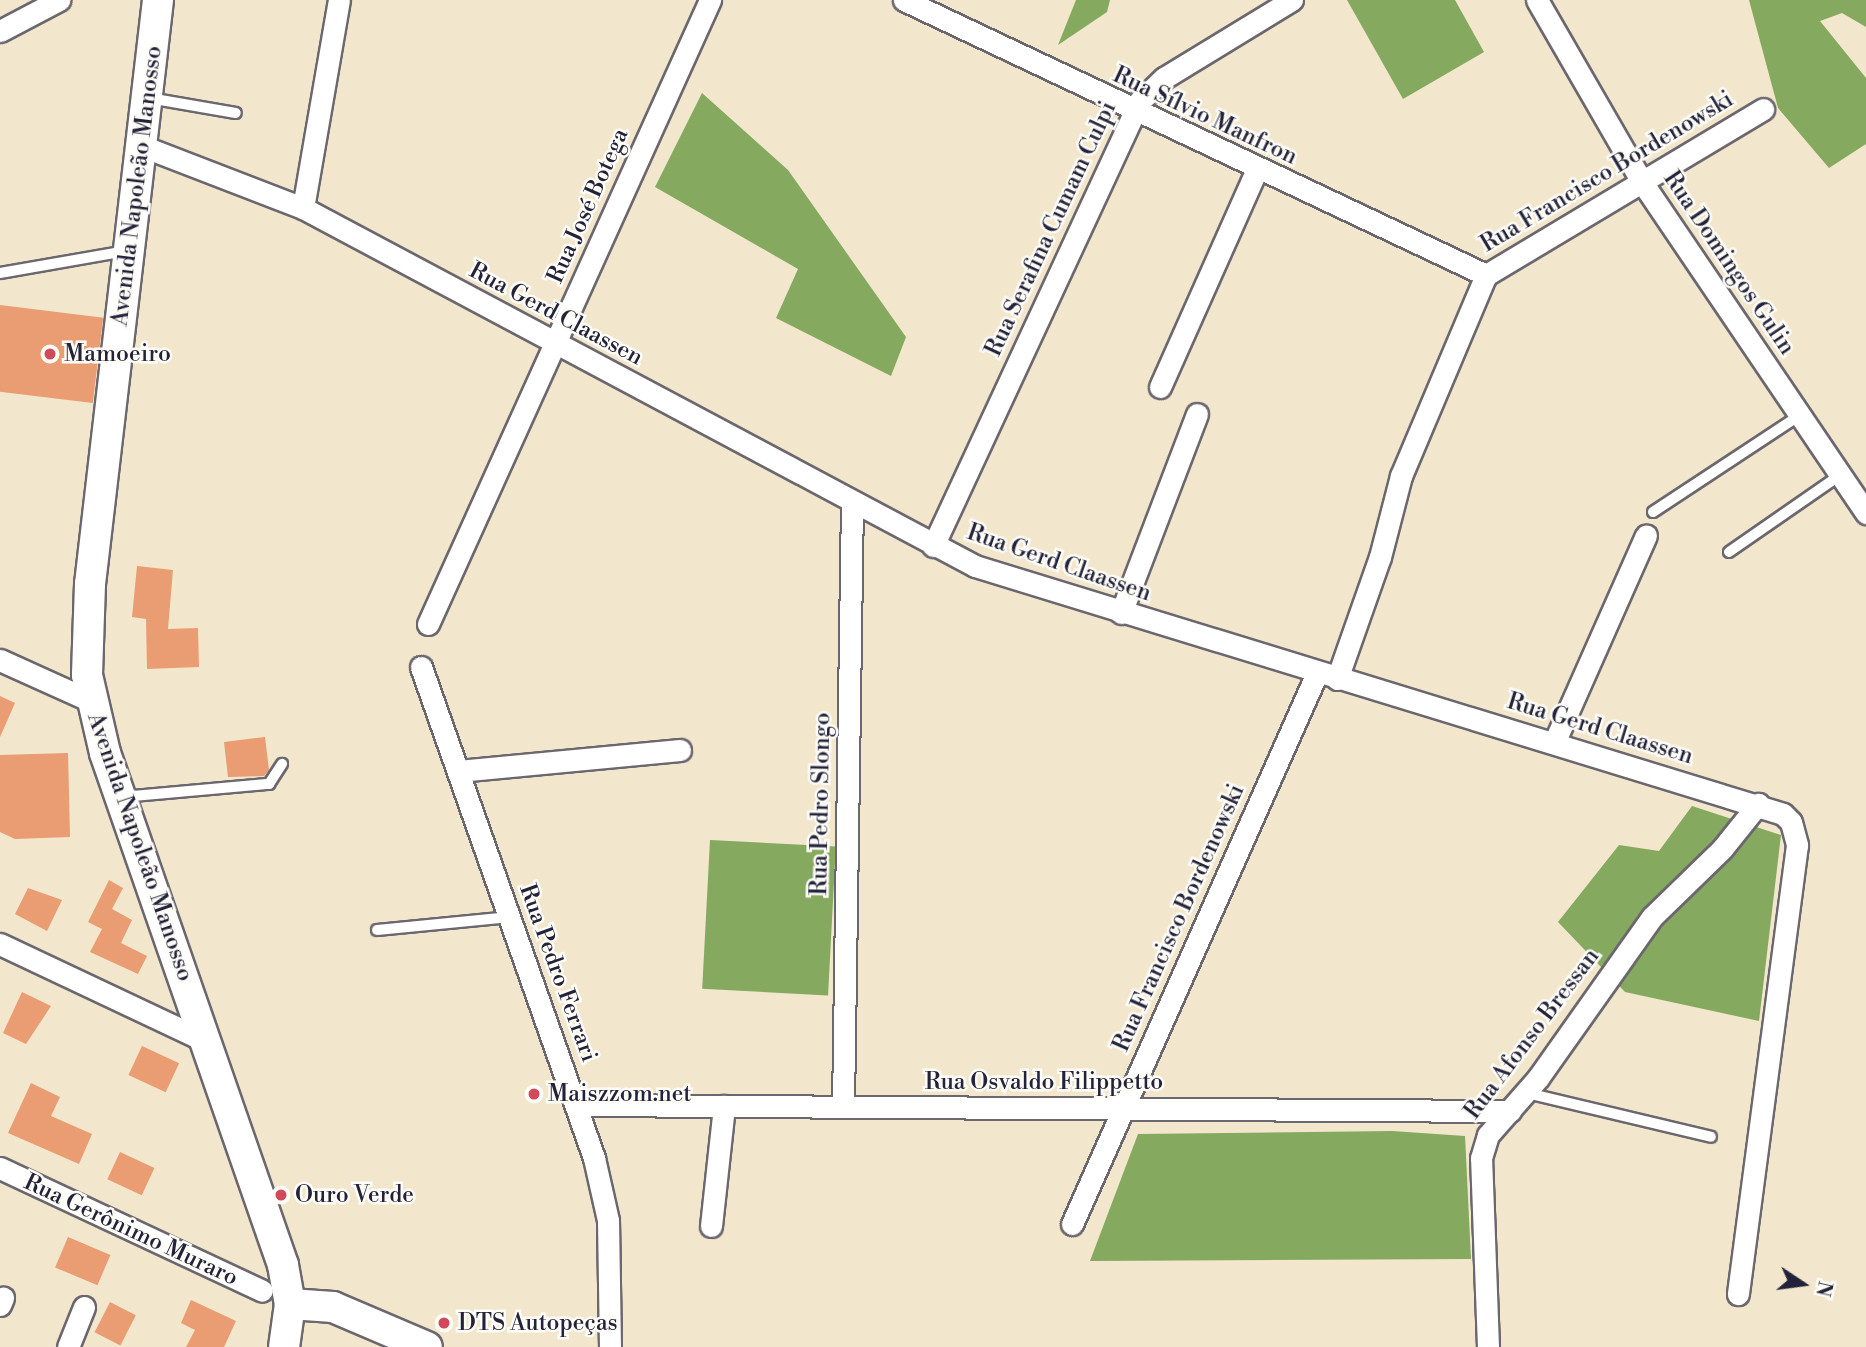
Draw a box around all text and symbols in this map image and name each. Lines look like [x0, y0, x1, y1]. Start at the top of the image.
street label: Avenida Napoleão Manosso [106, 44, 168, 328]
street label: Rua Sílvio Manfron [1108, 61, 1302, 171]
street label: Rua Francisco Bordenowski [1476, 86, 1738, 258]
street label: Rua Serafina Cumam Culpi [980, 97, 1122, 361]
street label: Rua José Botega [542, 124, 634, 288]
street label: Rua Domingos Gulin [1657, 166, 1801, 360]
street label: Rua Gerd Claassen [464, 257, 648, 371]
place label: Mamoeiro [64, 340, 171, 368]
marker: Mamoeiro [42, 346, 58, 362]
street label: Rua Gerd Claassen [963, 519, 1155, 607]
street label: Rua Gerd Claassen [1504, 688, 1696, 770]
street label: Avenida Napoleão Manosso [81, 709, 199, 985]
street label: Rua Pedro Slongo [806, 712, 836, 896]
street label: Rua Francisco Bordenowski [1107, 780, 1251, 1056]
street label: Rua Pedro Ferrari [513, 881, 603, 1065]
street label: Rua Afonso Bressan [1459, 943, 1605, 1125]
street label: Rua Osvaldo Filippetto [925, 1068, 1163, 1096]
place label: Maiszzom.net [548, 1080, 691, 1108]
marker: Maiszzom.net [526, 1086, 542, 1102]
street label: Rua Gerônimo Muraro [20, 1168, 242, 1292]
place label: Ouro Verde [295, 1181, 414, 1209]
marker: Ouro Verde [273, 1187, 289, 1203]
north arrow [1768, 1249, 1838, 1319]
text: N [1810, 1279, 1837, 1299]
place label: DTS Autopeças [458, 1309, 618, 1337]
marker: DTS Autopeças [436, 1315, 452, 1331]

